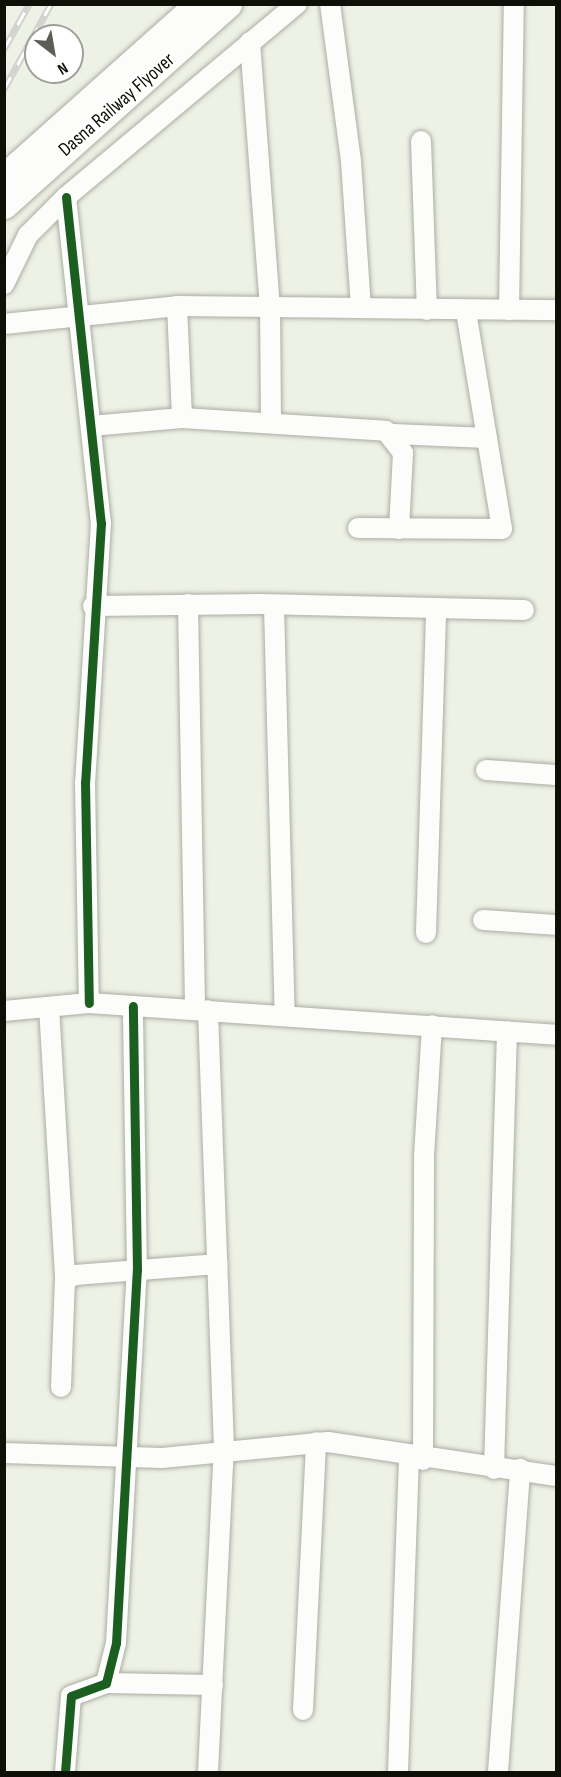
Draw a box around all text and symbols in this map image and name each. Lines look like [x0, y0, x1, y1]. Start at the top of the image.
north arrow [24, 24, 84, 84]
street label: Dasna Railway Flyover [54, 48, 180, 162]
text: N [54, 58, 71, 78]

